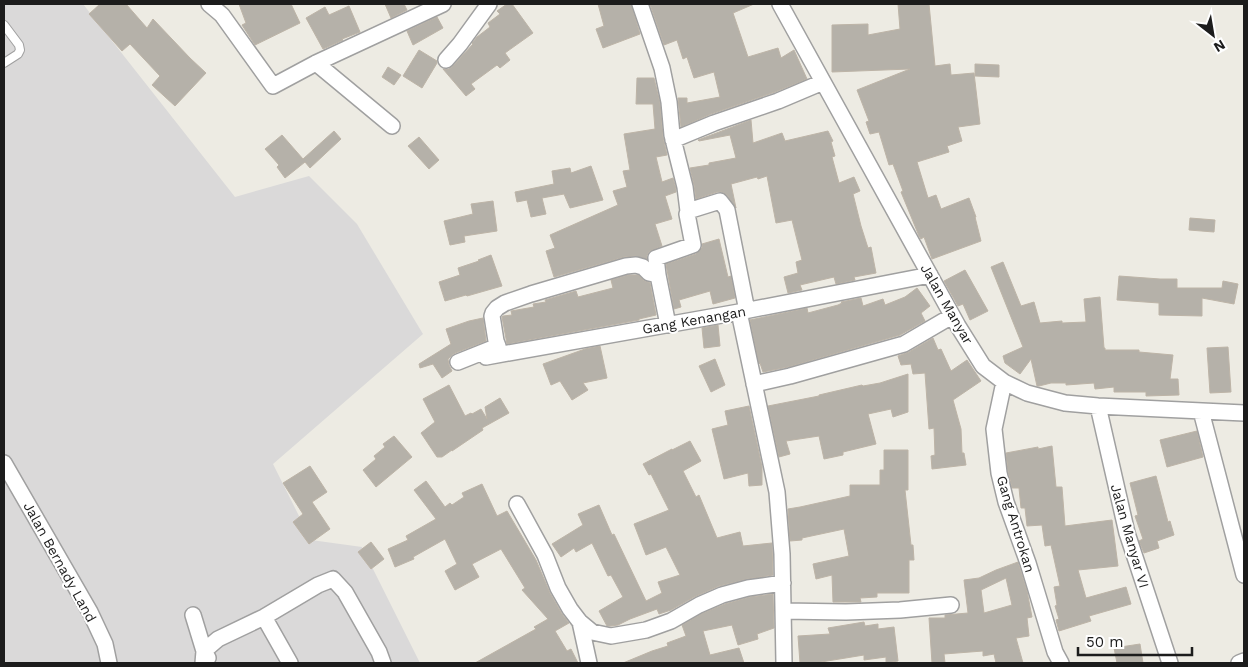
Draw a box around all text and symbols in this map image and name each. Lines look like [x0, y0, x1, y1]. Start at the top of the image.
north arrow [1188, 10, 1238, 60]
text: N [1211, 37, 1228, 56]
street label: Jalan Manyar [918, 261, 977, 347]
street label: Gang Kenangan [641, 303, 747, 337]
street label: Gang Antrokan [994, 474, 1038, 574]
street label: Jalan Manyar VI [1108, 482, 1152, 590]
street label: Jalan Bernady Land [20, 499, 100, 625]
scale bar [1078, 624, 1192, 656]
text: 50 m [1086, 633, 1123, 651]

